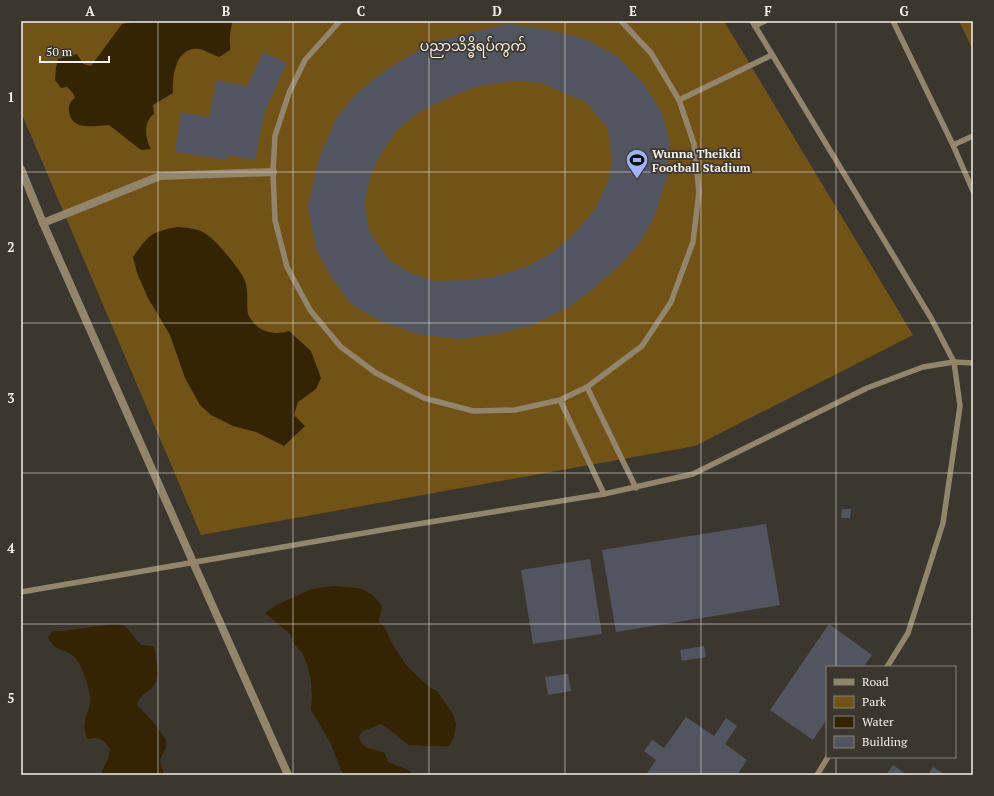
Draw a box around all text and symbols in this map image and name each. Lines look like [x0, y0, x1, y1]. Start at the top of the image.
text: A [85, 2, 95, 20]
text: B [222, 2, 230, 20]
text: C [357, 2, 365, 20]
text: D [492, 2, 502, 20]
text: E [629, 2, 637, 20]
text: F [764, 2, 772, 20]
text: G [899, 2, 909, 20]
district label: ပညာသိဒ္ဓိရပ်ကွက် [420, 36, 526, 58]
scale bar [40, 38, 109, 64]
text: 50 m [46, 44, 73, 59]
text: 1 [7, 88, 15, 106]
place label: Wunna Theikdi Football Stadium [652, 146, 751, 175]
sports icon: Wunna Theikdi Football Stadium [624, 147, 650, 180]
text: 2 [7, 238, 15, 256]
text: 3 [7, 389, 15, 407]
text: 4 [7, 539, 15, 557]
legend [826, 666, 956, 758]
text: Road [862, 674, 889, 689]
text: 5 [7, 689, 15, 707]
text: Park [862, 694, 887, 709]
text: Water [862, 714, 894, 729]
text: Building [862, 734, 908, 749]

